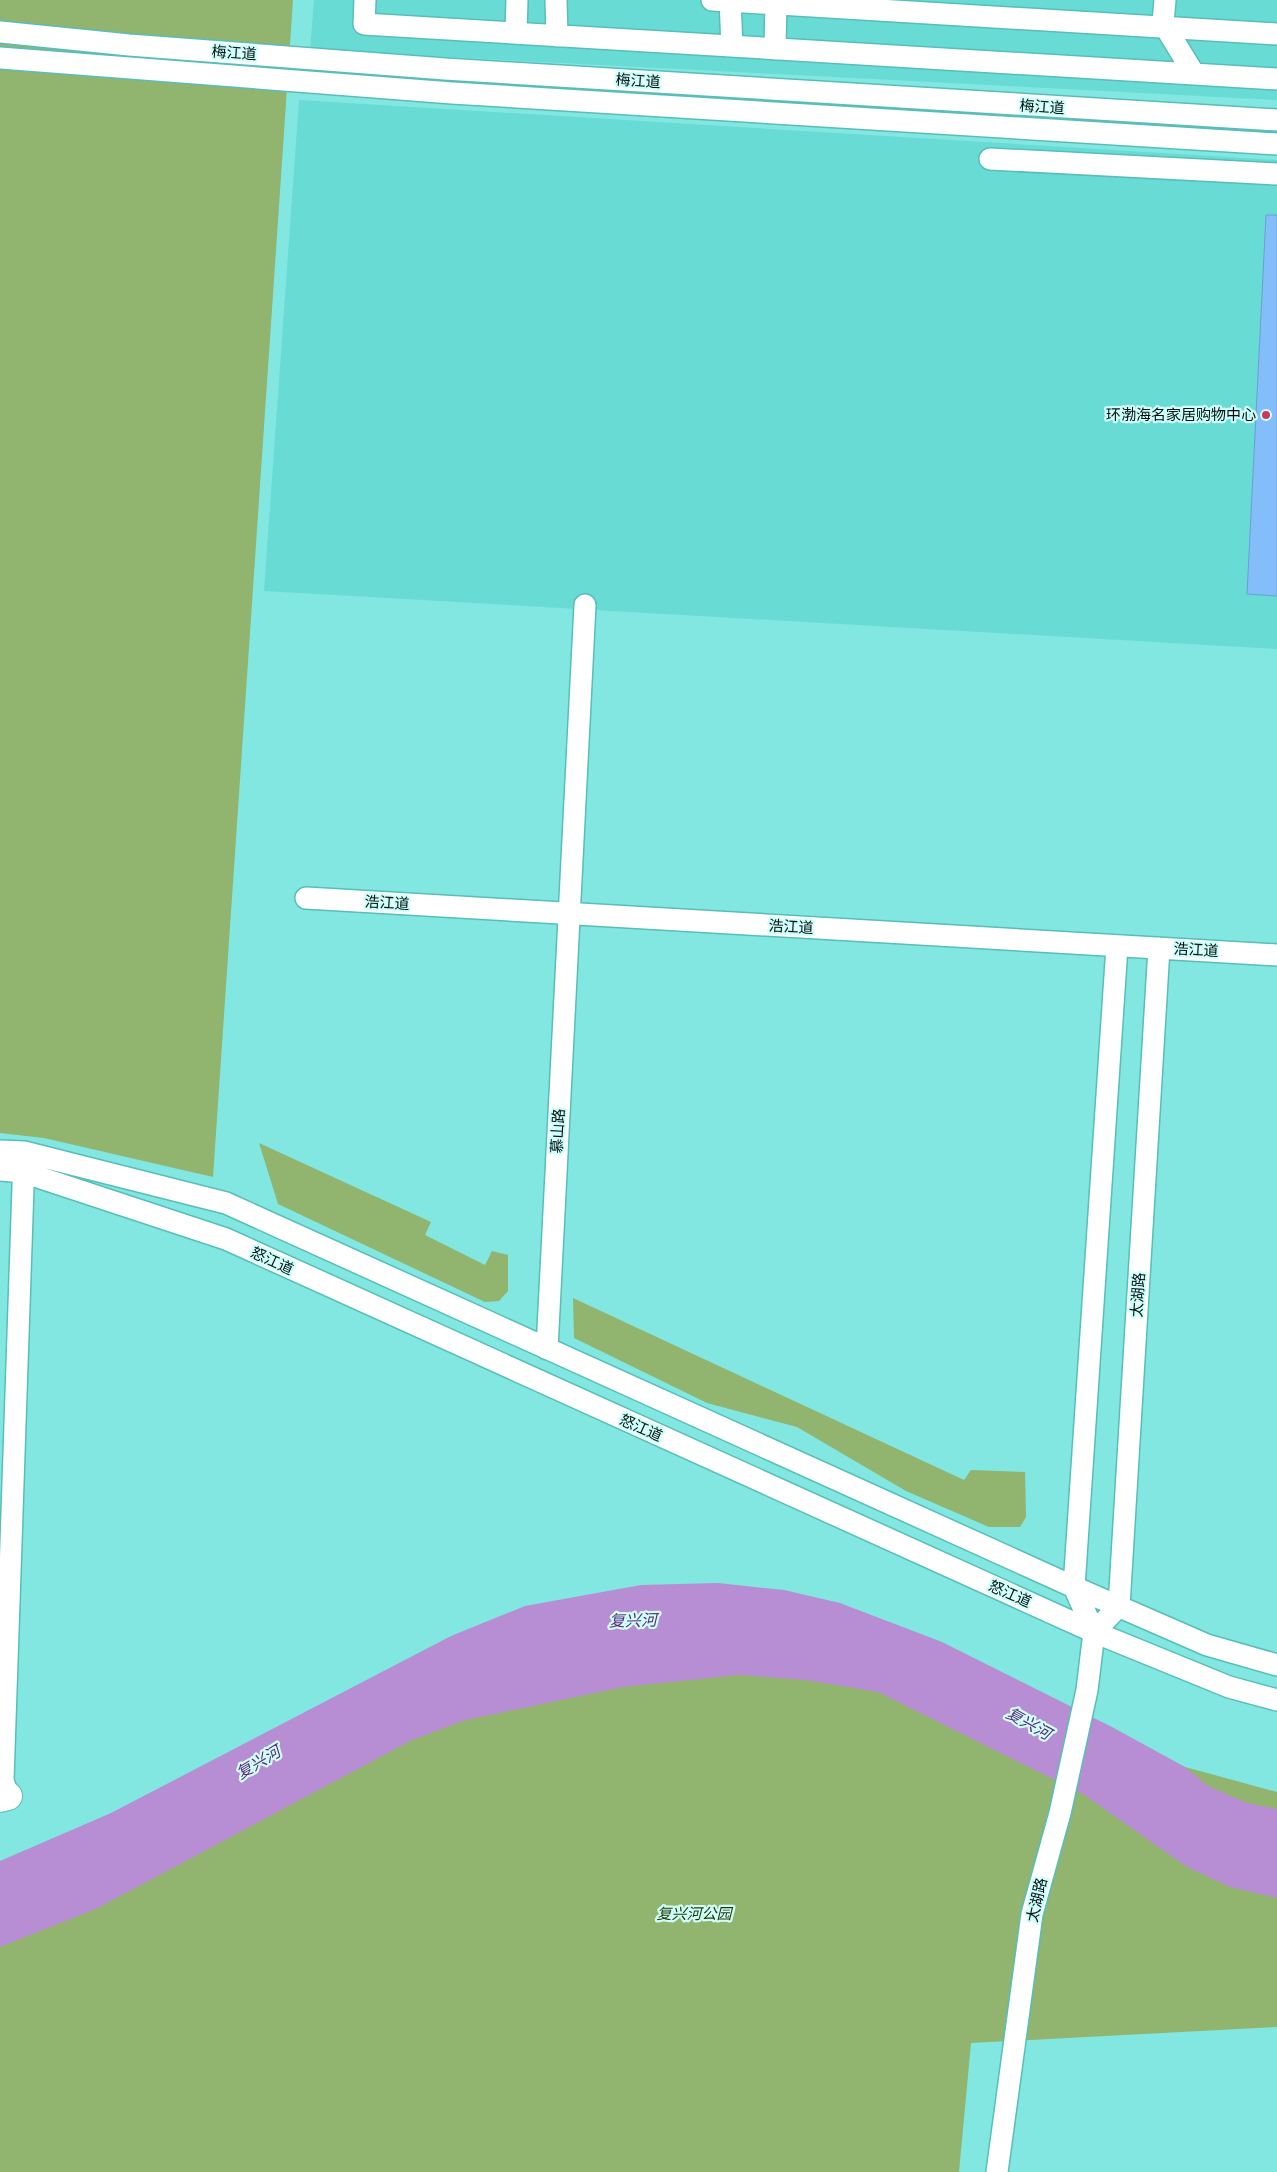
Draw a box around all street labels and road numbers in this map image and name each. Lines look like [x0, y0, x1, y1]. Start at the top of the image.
street label: 梅江道 [211, 43, 257, 63]
street label: 梅江道 [615, 71, 661, 91]
street label: 梅江道 [1019, 97, 1065, 117]
street label: 浩江道 [364, 894, 410, 912]
street label: 浩江道 [768, 918, 814, 936]
street label: 浩江道 [1173, 941, 1219, 959]
street label: 慕山路 [549, 1108, 567, 1154]
street label: 怒江道 [248, 1244, 296, 1278]
street label: 太湖路 [1128, 1272, 1148, 1318]
street label: 怒江道 [617, 1412, 665, 1444]
street label: 怒江道 [986, 1578, 1034, 1610]
street label: 太湖路 [1024, 1876, 1050, 1924]

